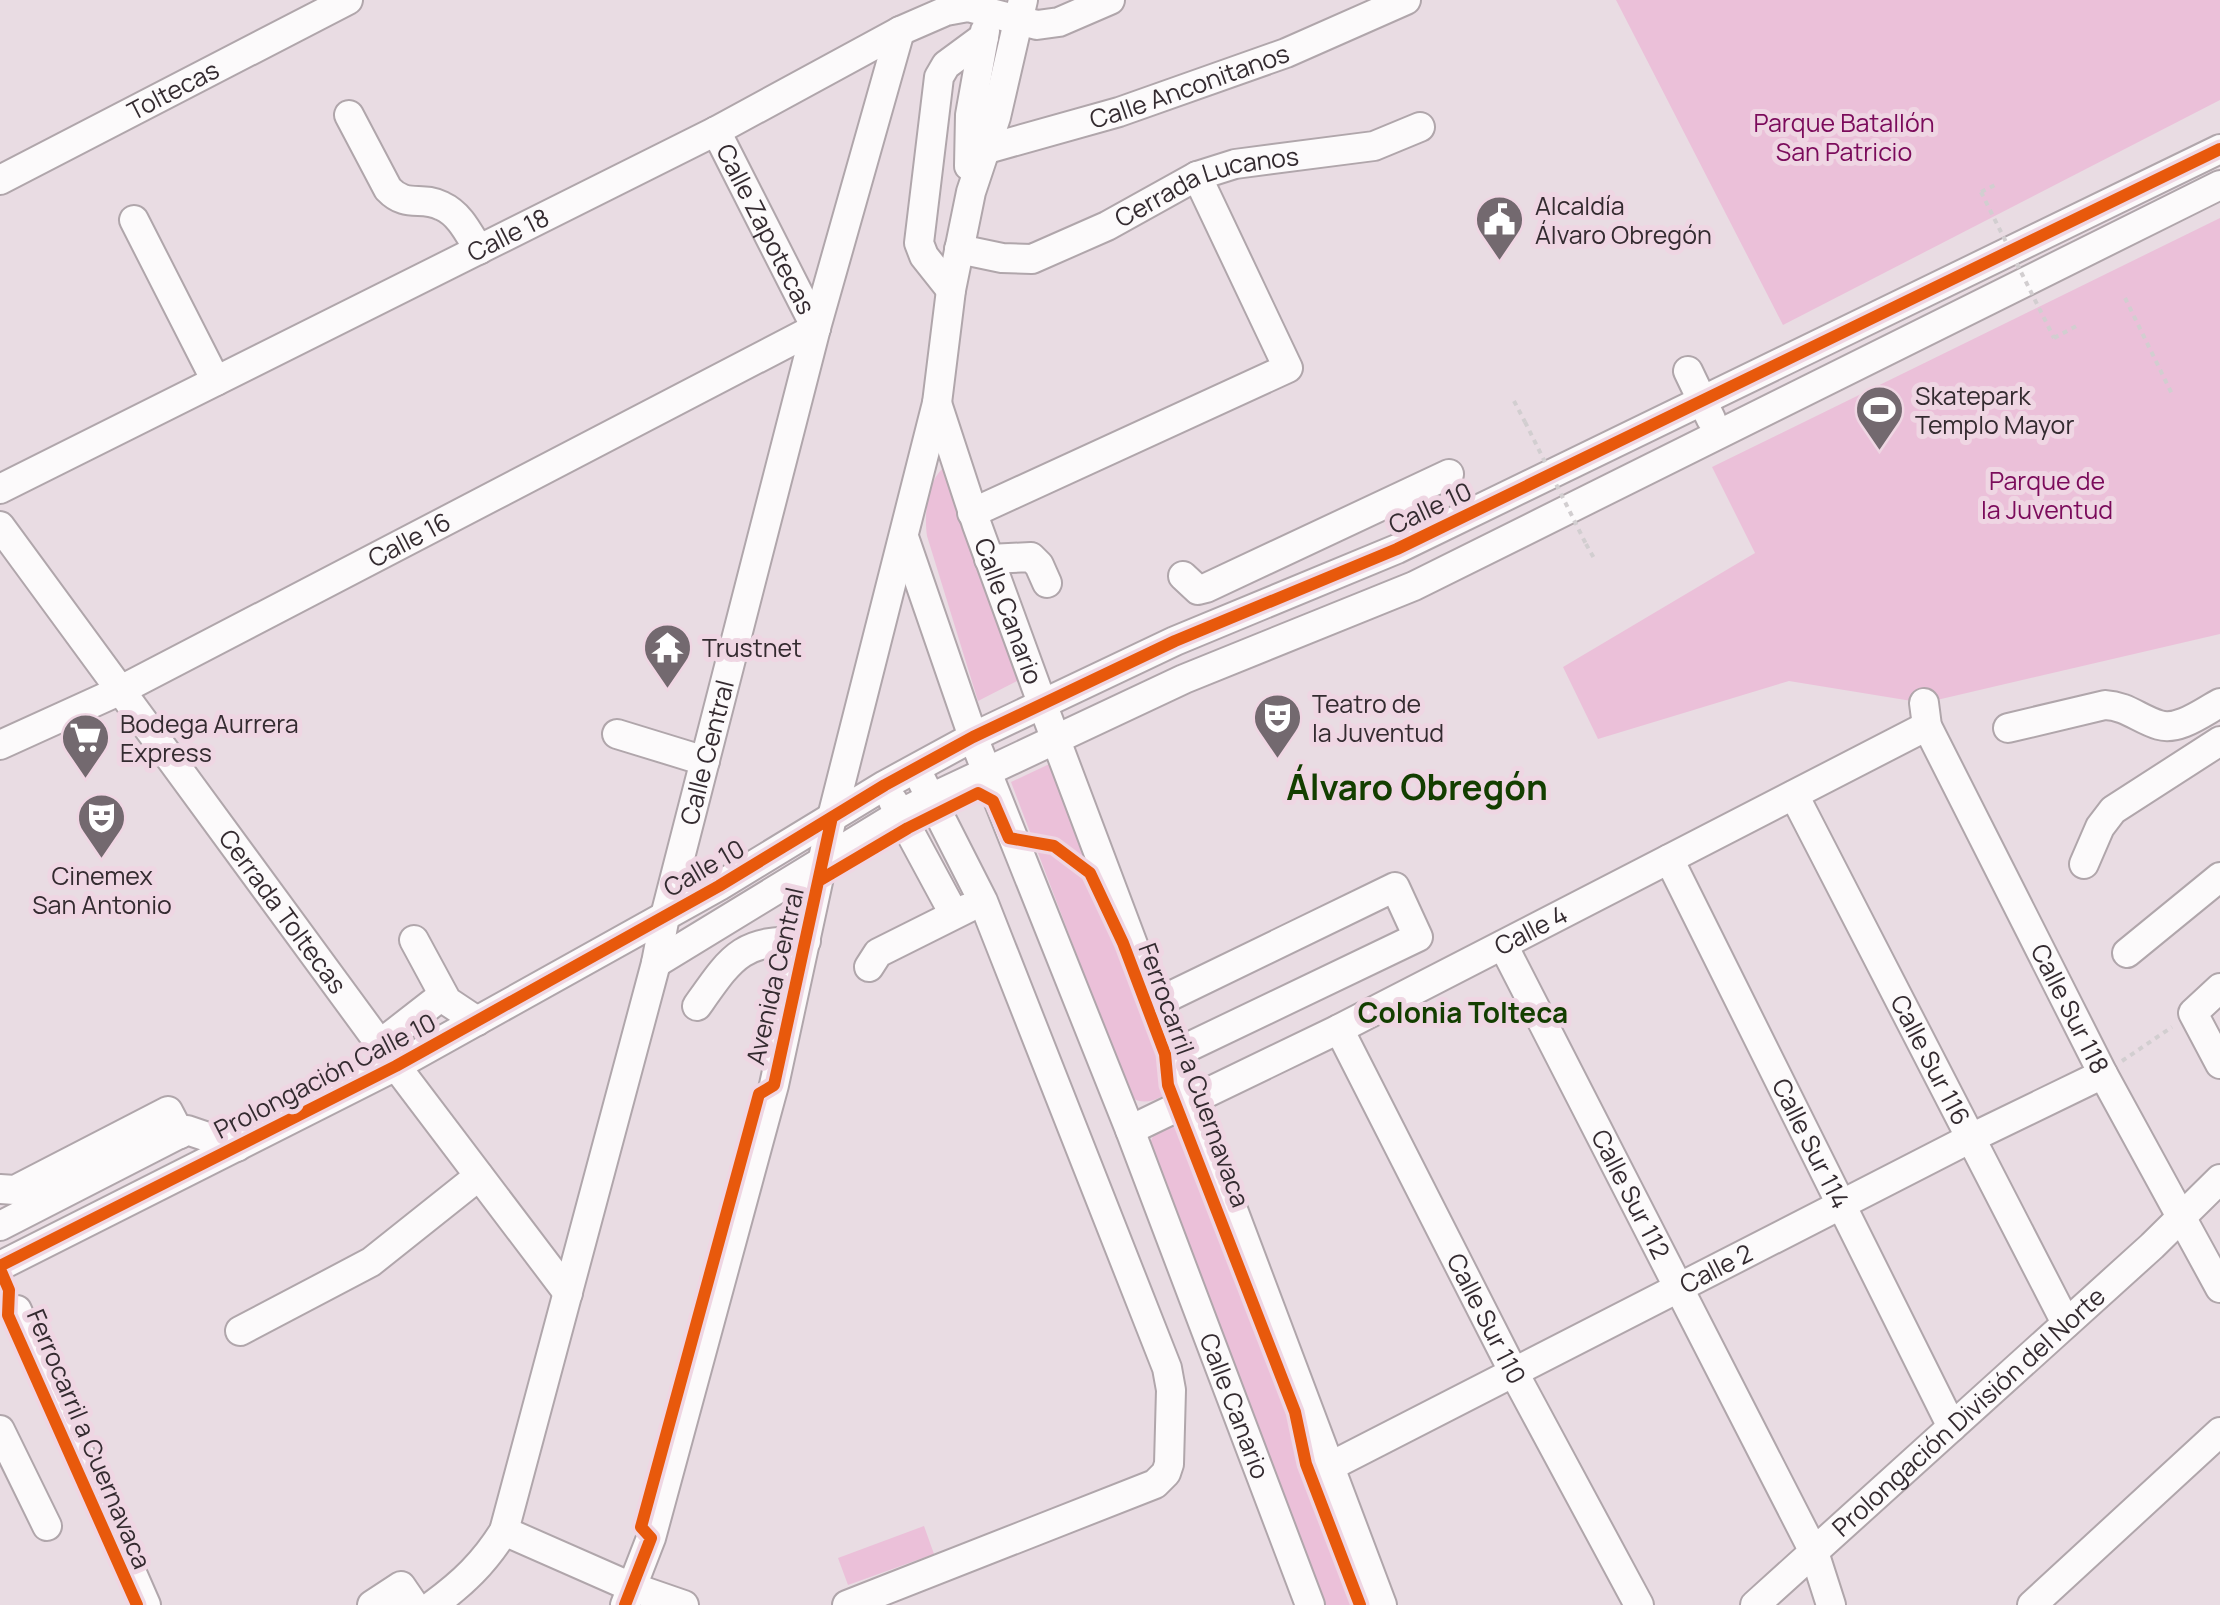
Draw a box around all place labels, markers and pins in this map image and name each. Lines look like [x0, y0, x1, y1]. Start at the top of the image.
place label: Alcaldía Álvaro Obregón [1535, 188, 1712, 252]
public building icon: Alcaldía Álvaro Obregón [1474, 194, 1526, 262]
place label: Skatepark Templo Mayor [1915, 378, 2074, 442]
sports icon: Skatepark Templo Mayor [1854, 384, 1906, 452]
temple icon: Trustnet [641, 622, 693, 690]
place label: Trustnet [702, 630, 802, 665]
place label: Teatro de la Juventud [1312, 686, 1444, 750]
theatre icon: Teatro de la Juventud [1251, 692, 1303, 760]
place label: Bodega Aurrera Express [120, 706, 299, 770]
supermarket icon: Bodega Aurrera Express [59, 712, 111, 780]
theatre icon: Cinemex San Antonio [76, 792, 128, 860]
place label: Cinemex San Antonio [32, 858, 172, 922]

